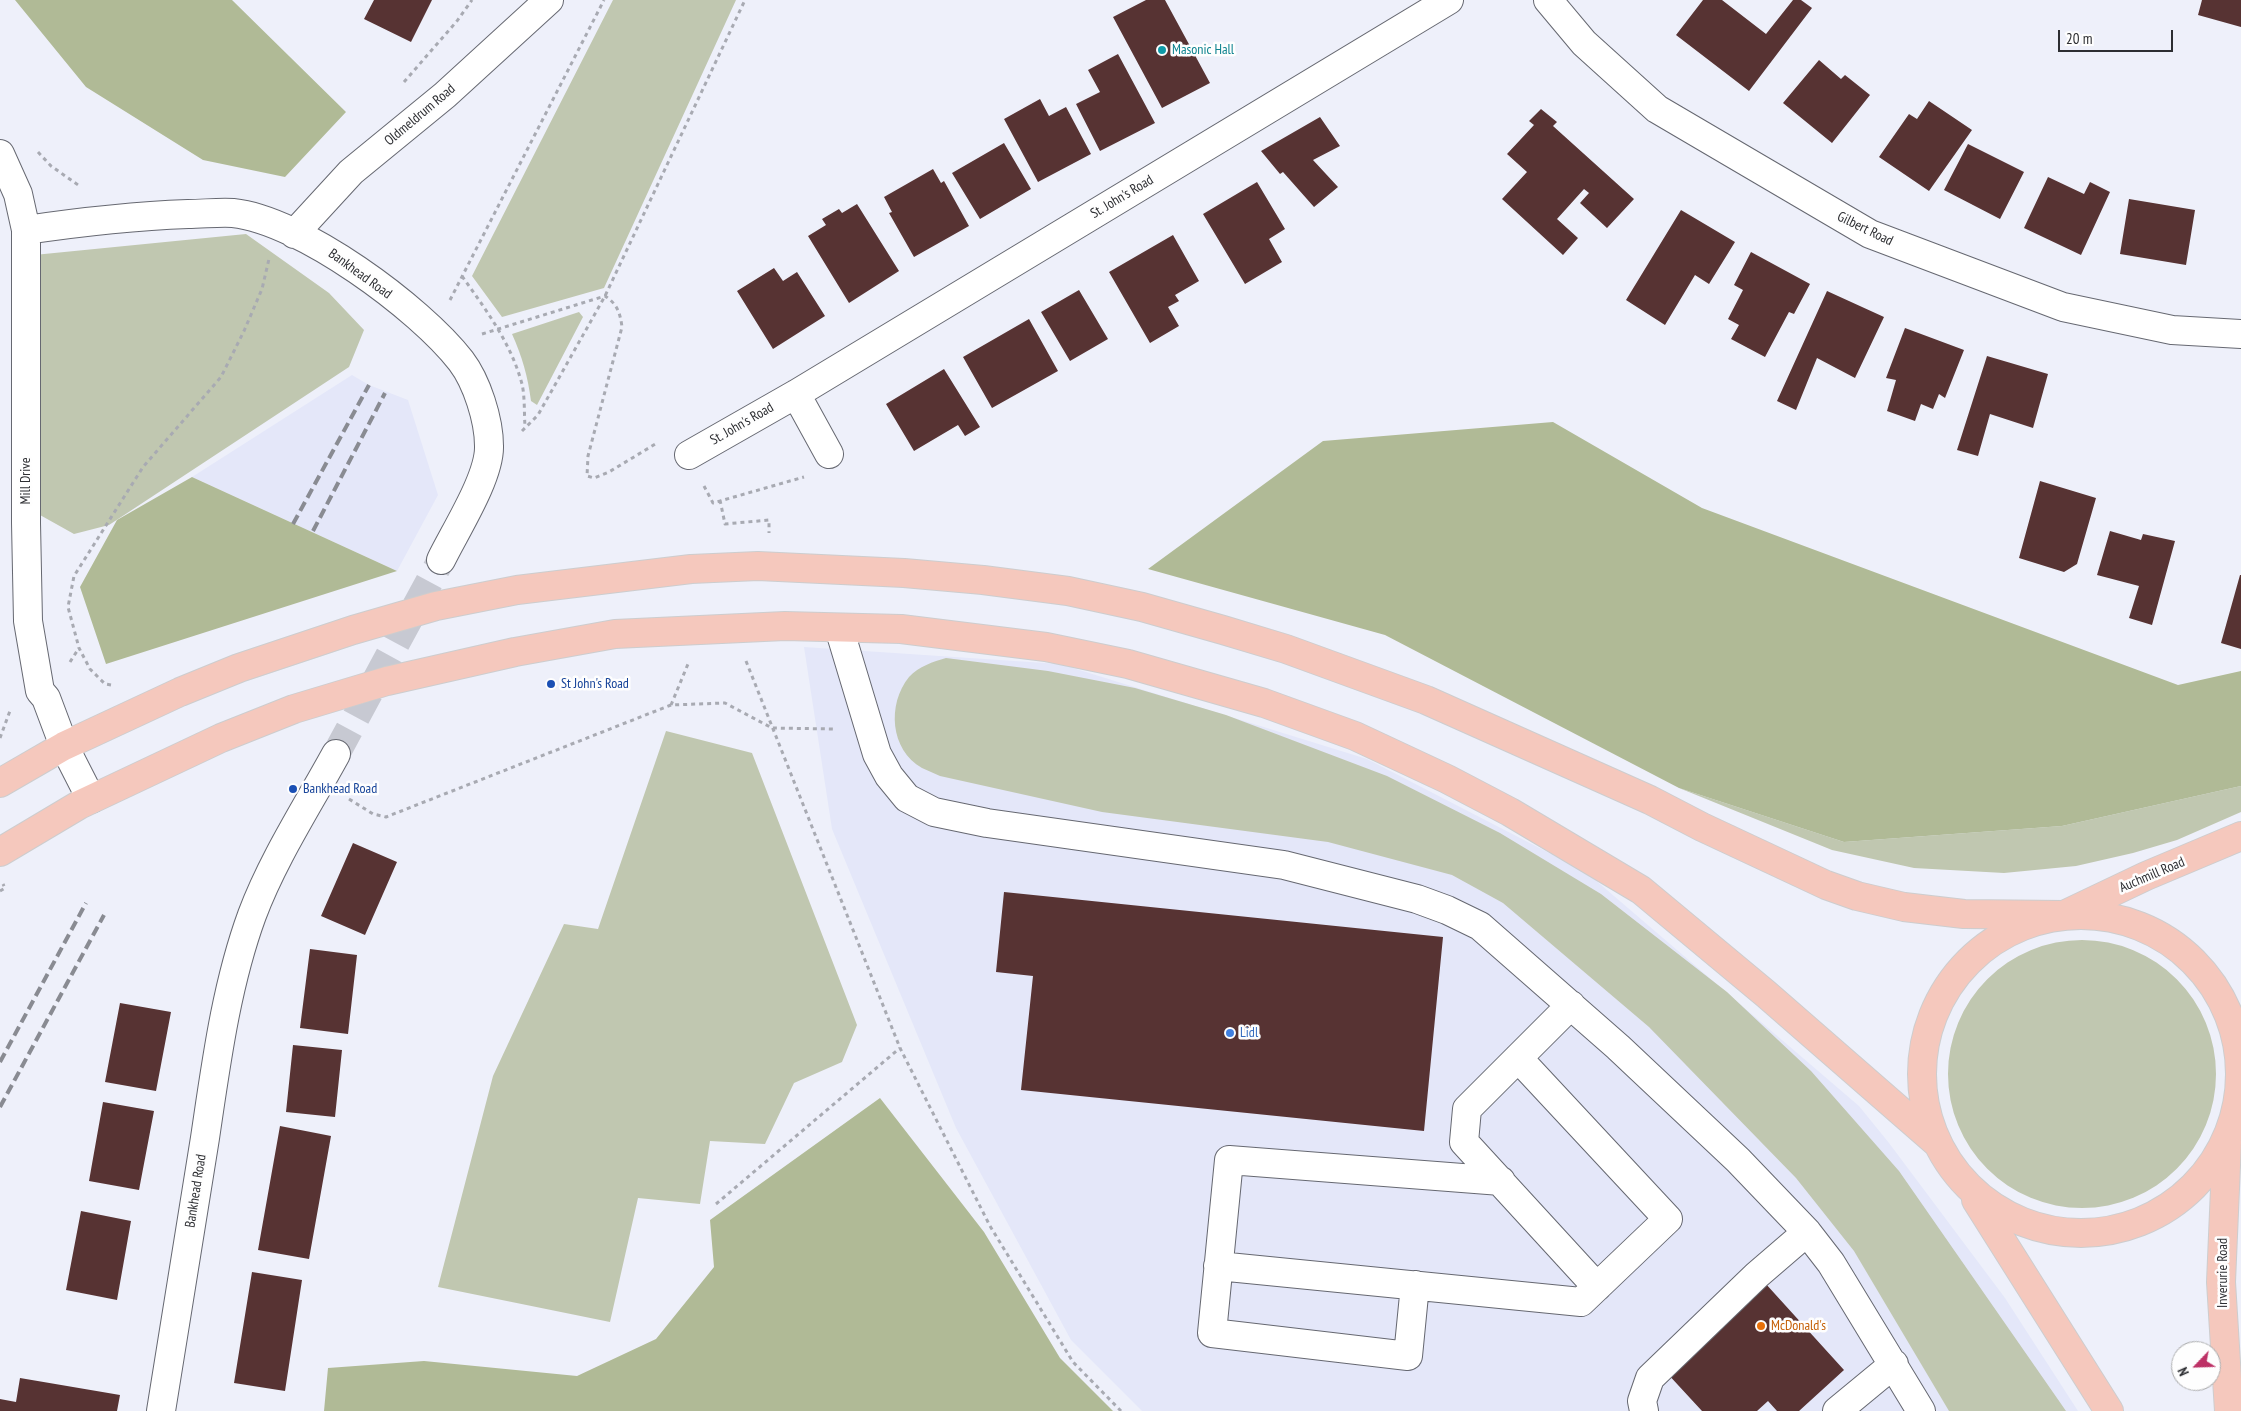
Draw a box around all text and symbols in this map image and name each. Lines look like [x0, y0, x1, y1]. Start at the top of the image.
scale bar [2061, 20, 2176, 52]
text: 20 m [2066, 29, 2092, 48]
place label: Masonic Hall [1172, 42, 1234, 58]
marker: Masonic Hall [1156, 44, 1168, 56]
street label: Oldmeldrum Road [381, 81, 459, 149]
street label: St. John's Road [1087, 172, 1157, 222]
street label: Gilbert Road [1834, 208, 1896, 250]
street label: Bankhead Road [325, 245, 395, 303]
street label: St. John's Road [707, 399, 777, 449]
street label: Mill Drive [18, 458, 34, 504]
place label: St John's Road [561, 676, 629, 692]
marker: St John's Road [545, 678, 557, 690]
place label: Bankhead Road [303, 781, 377, 797]
marker: Bankhead Road [287, 783, 299, 795]
street label: Auchmill Road [2117, 854, 2187, 896]
place label: Lidl [1240, 1025, 1258, 1041]
marker: Lidl [1224, 1027, 1236, 1039]
street label: Bankhead Road [182, 1153, 210, 1229]
street label: Inverurie Road [2215, 1238, 2231, 1308]
place label: McDonald's [1771, 1318, 1826, 1334]
marker: McDonald's [1755, 1320, 1767, 1332]
north arrow [2171, 1341, 2221, 1391]
text: N [2173, 1365, 2193, 1379]

